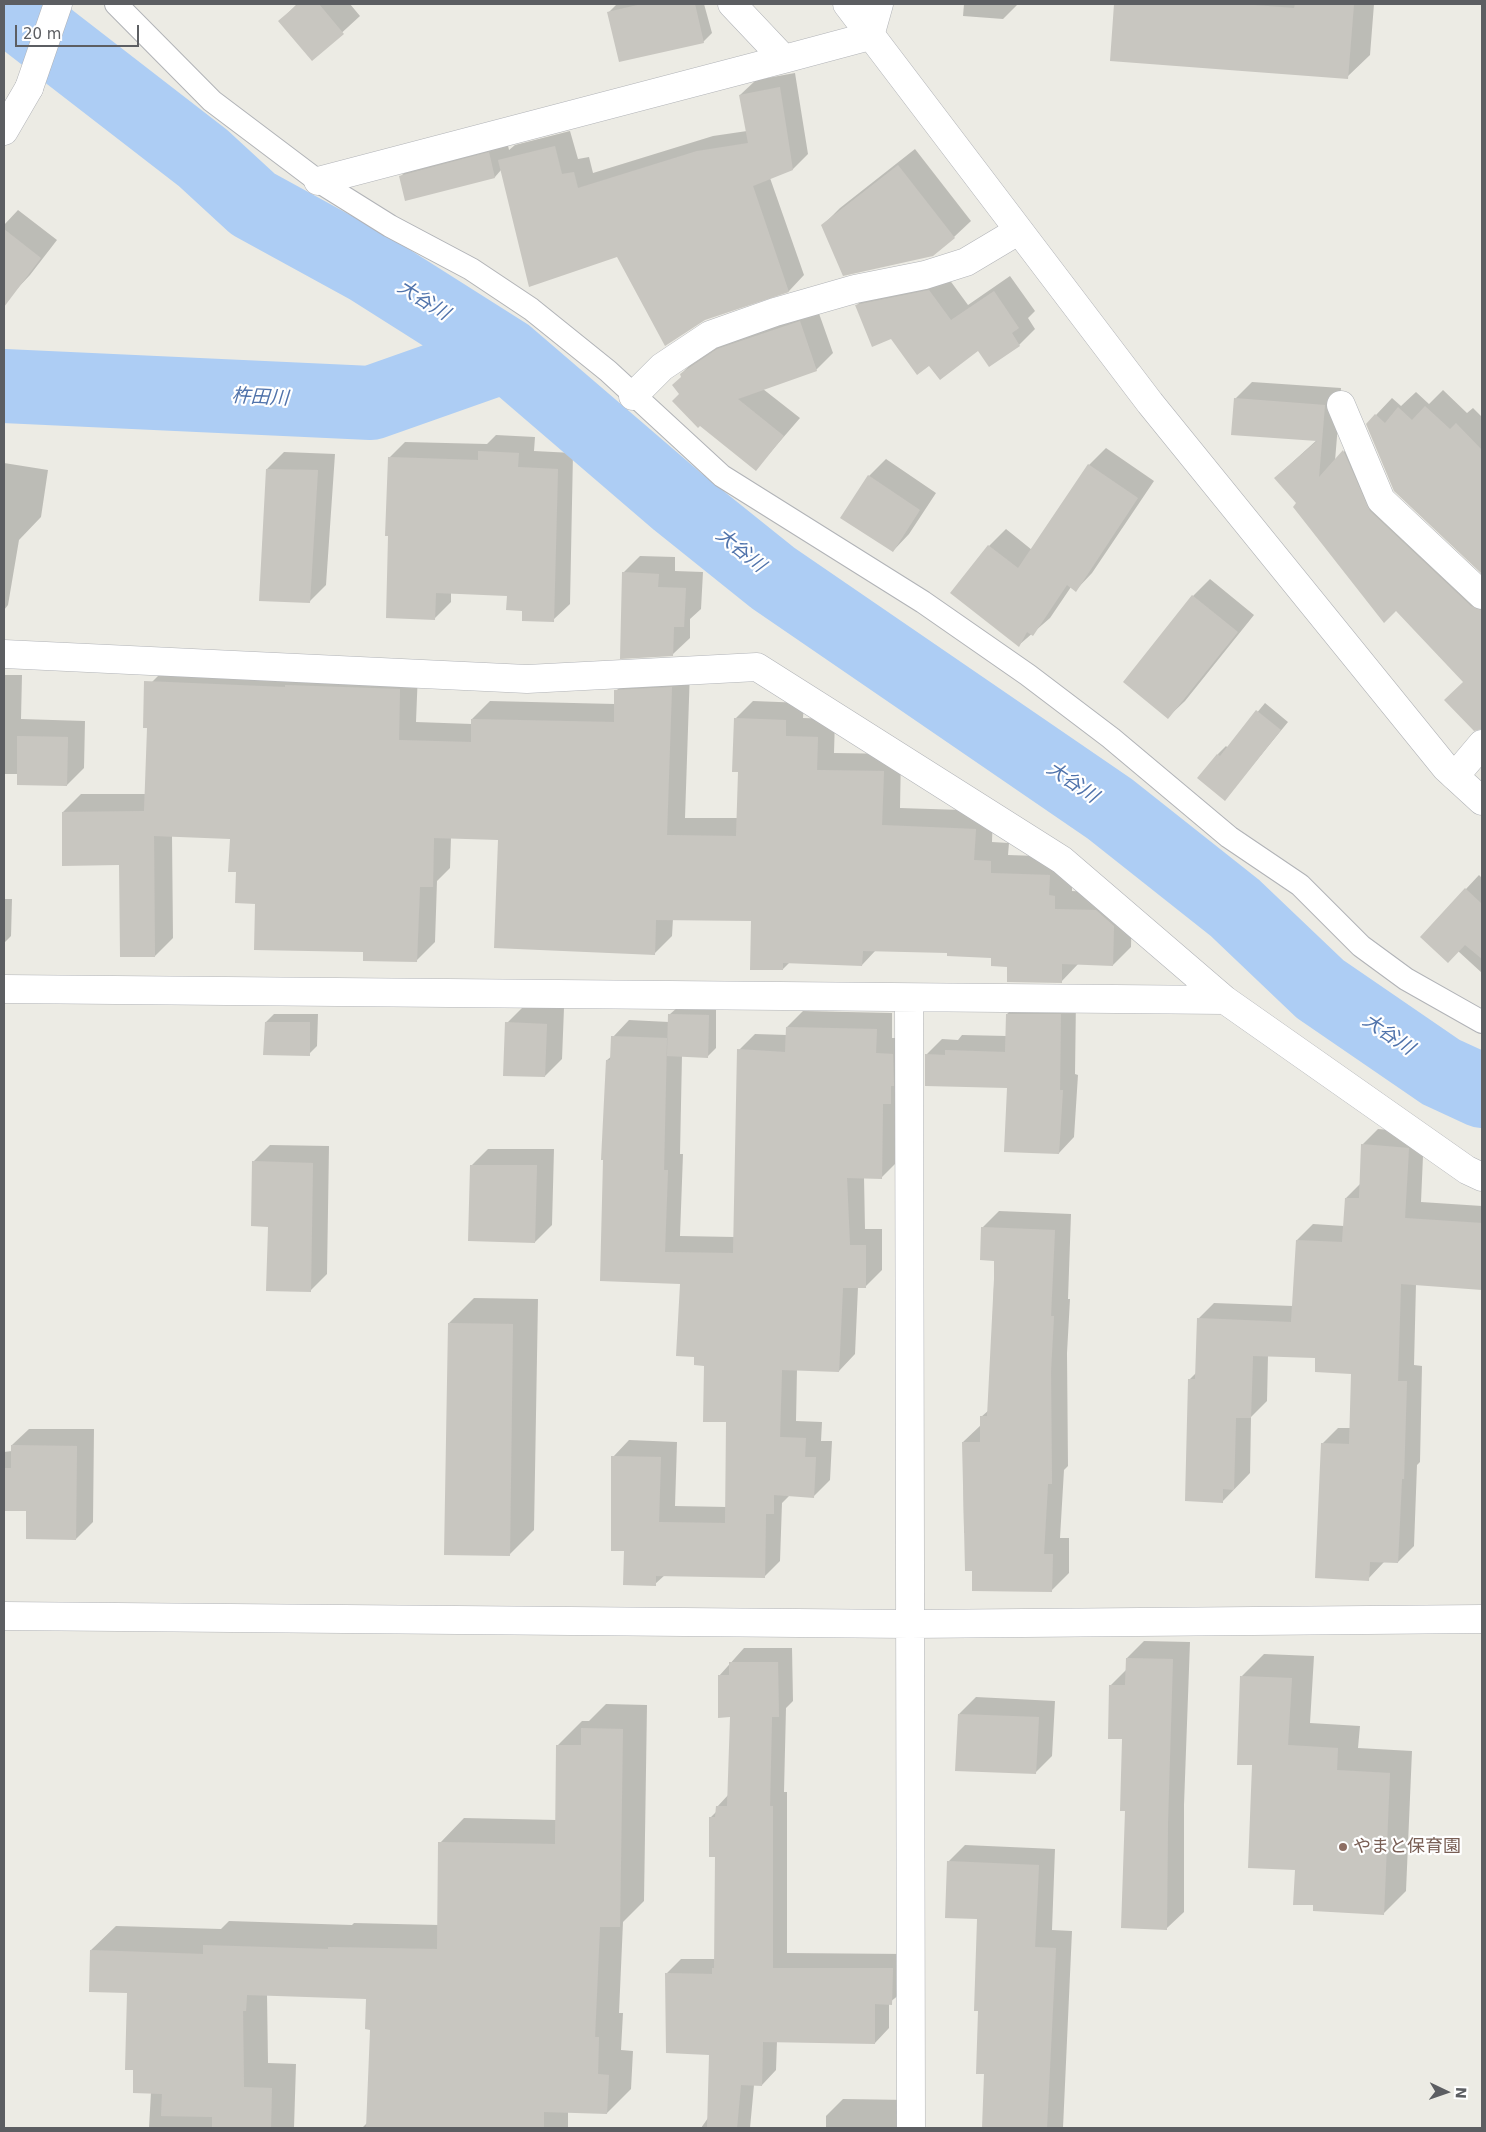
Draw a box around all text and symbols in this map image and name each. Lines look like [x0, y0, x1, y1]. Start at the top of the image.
scale bar [18, 15, 141, 47]
text: 20 m [23, 25, 61, 43]
water label: 大谷川 [393, 276, 453, 326]
water label: 杵田川 [231, 385, 289, 411]
water label: 大谷川 [711, 524, 769, 578]
water label: 大谷川 [1042, 758, 1102, 808]
water label: 大谷川 [1358, 1010, 1418, 1060]
place label: やまと保育園 [1353, 1836, 1461, 1858]
marker: やまと保育園 [1337, 1841, 1349, 1853]
north arrow [1421, 2067, 1471, 2117]
text: N [1453, 2087, 1469, 2099]

